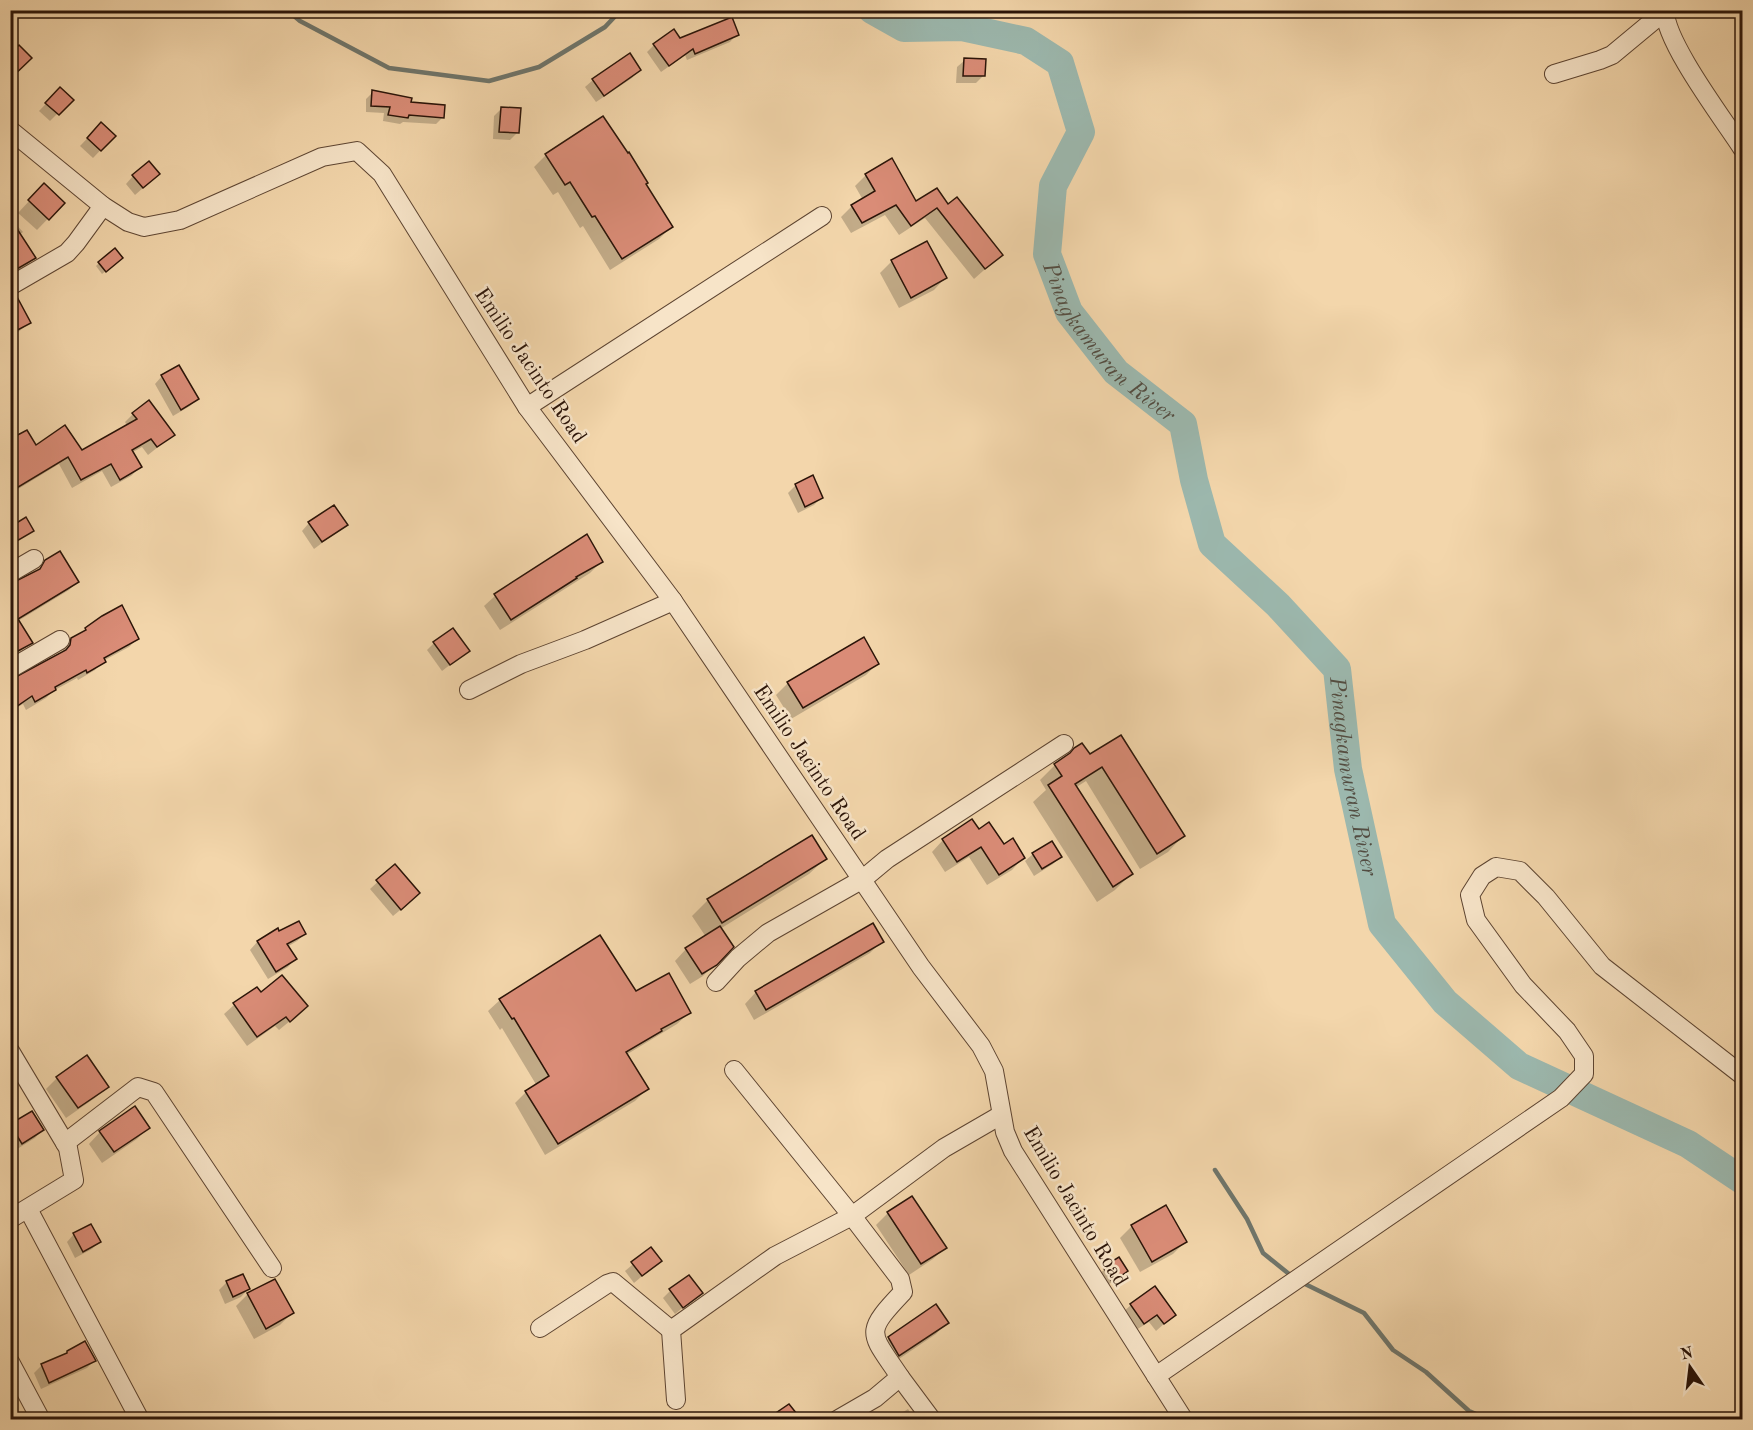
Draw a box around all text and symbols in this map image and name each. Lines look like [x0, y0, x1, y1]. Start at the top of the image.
water label: Pinagkamuran River [1038, 258, 1179, 427]
street label: Emilio Jacinto Road [470, 284, 590, 448]
water label: Pinagkamuran River [1325, 675, 1380, 879]
street label: Emilio Jacinto Road [749, 681, 869, 845]
street label: Emilio Jacinto Road [1019, 1123, 1131, 1291]
north arrow [1660, 1337, 1720, 1397]
text: N [1679, 1345, 1695, 1364]

